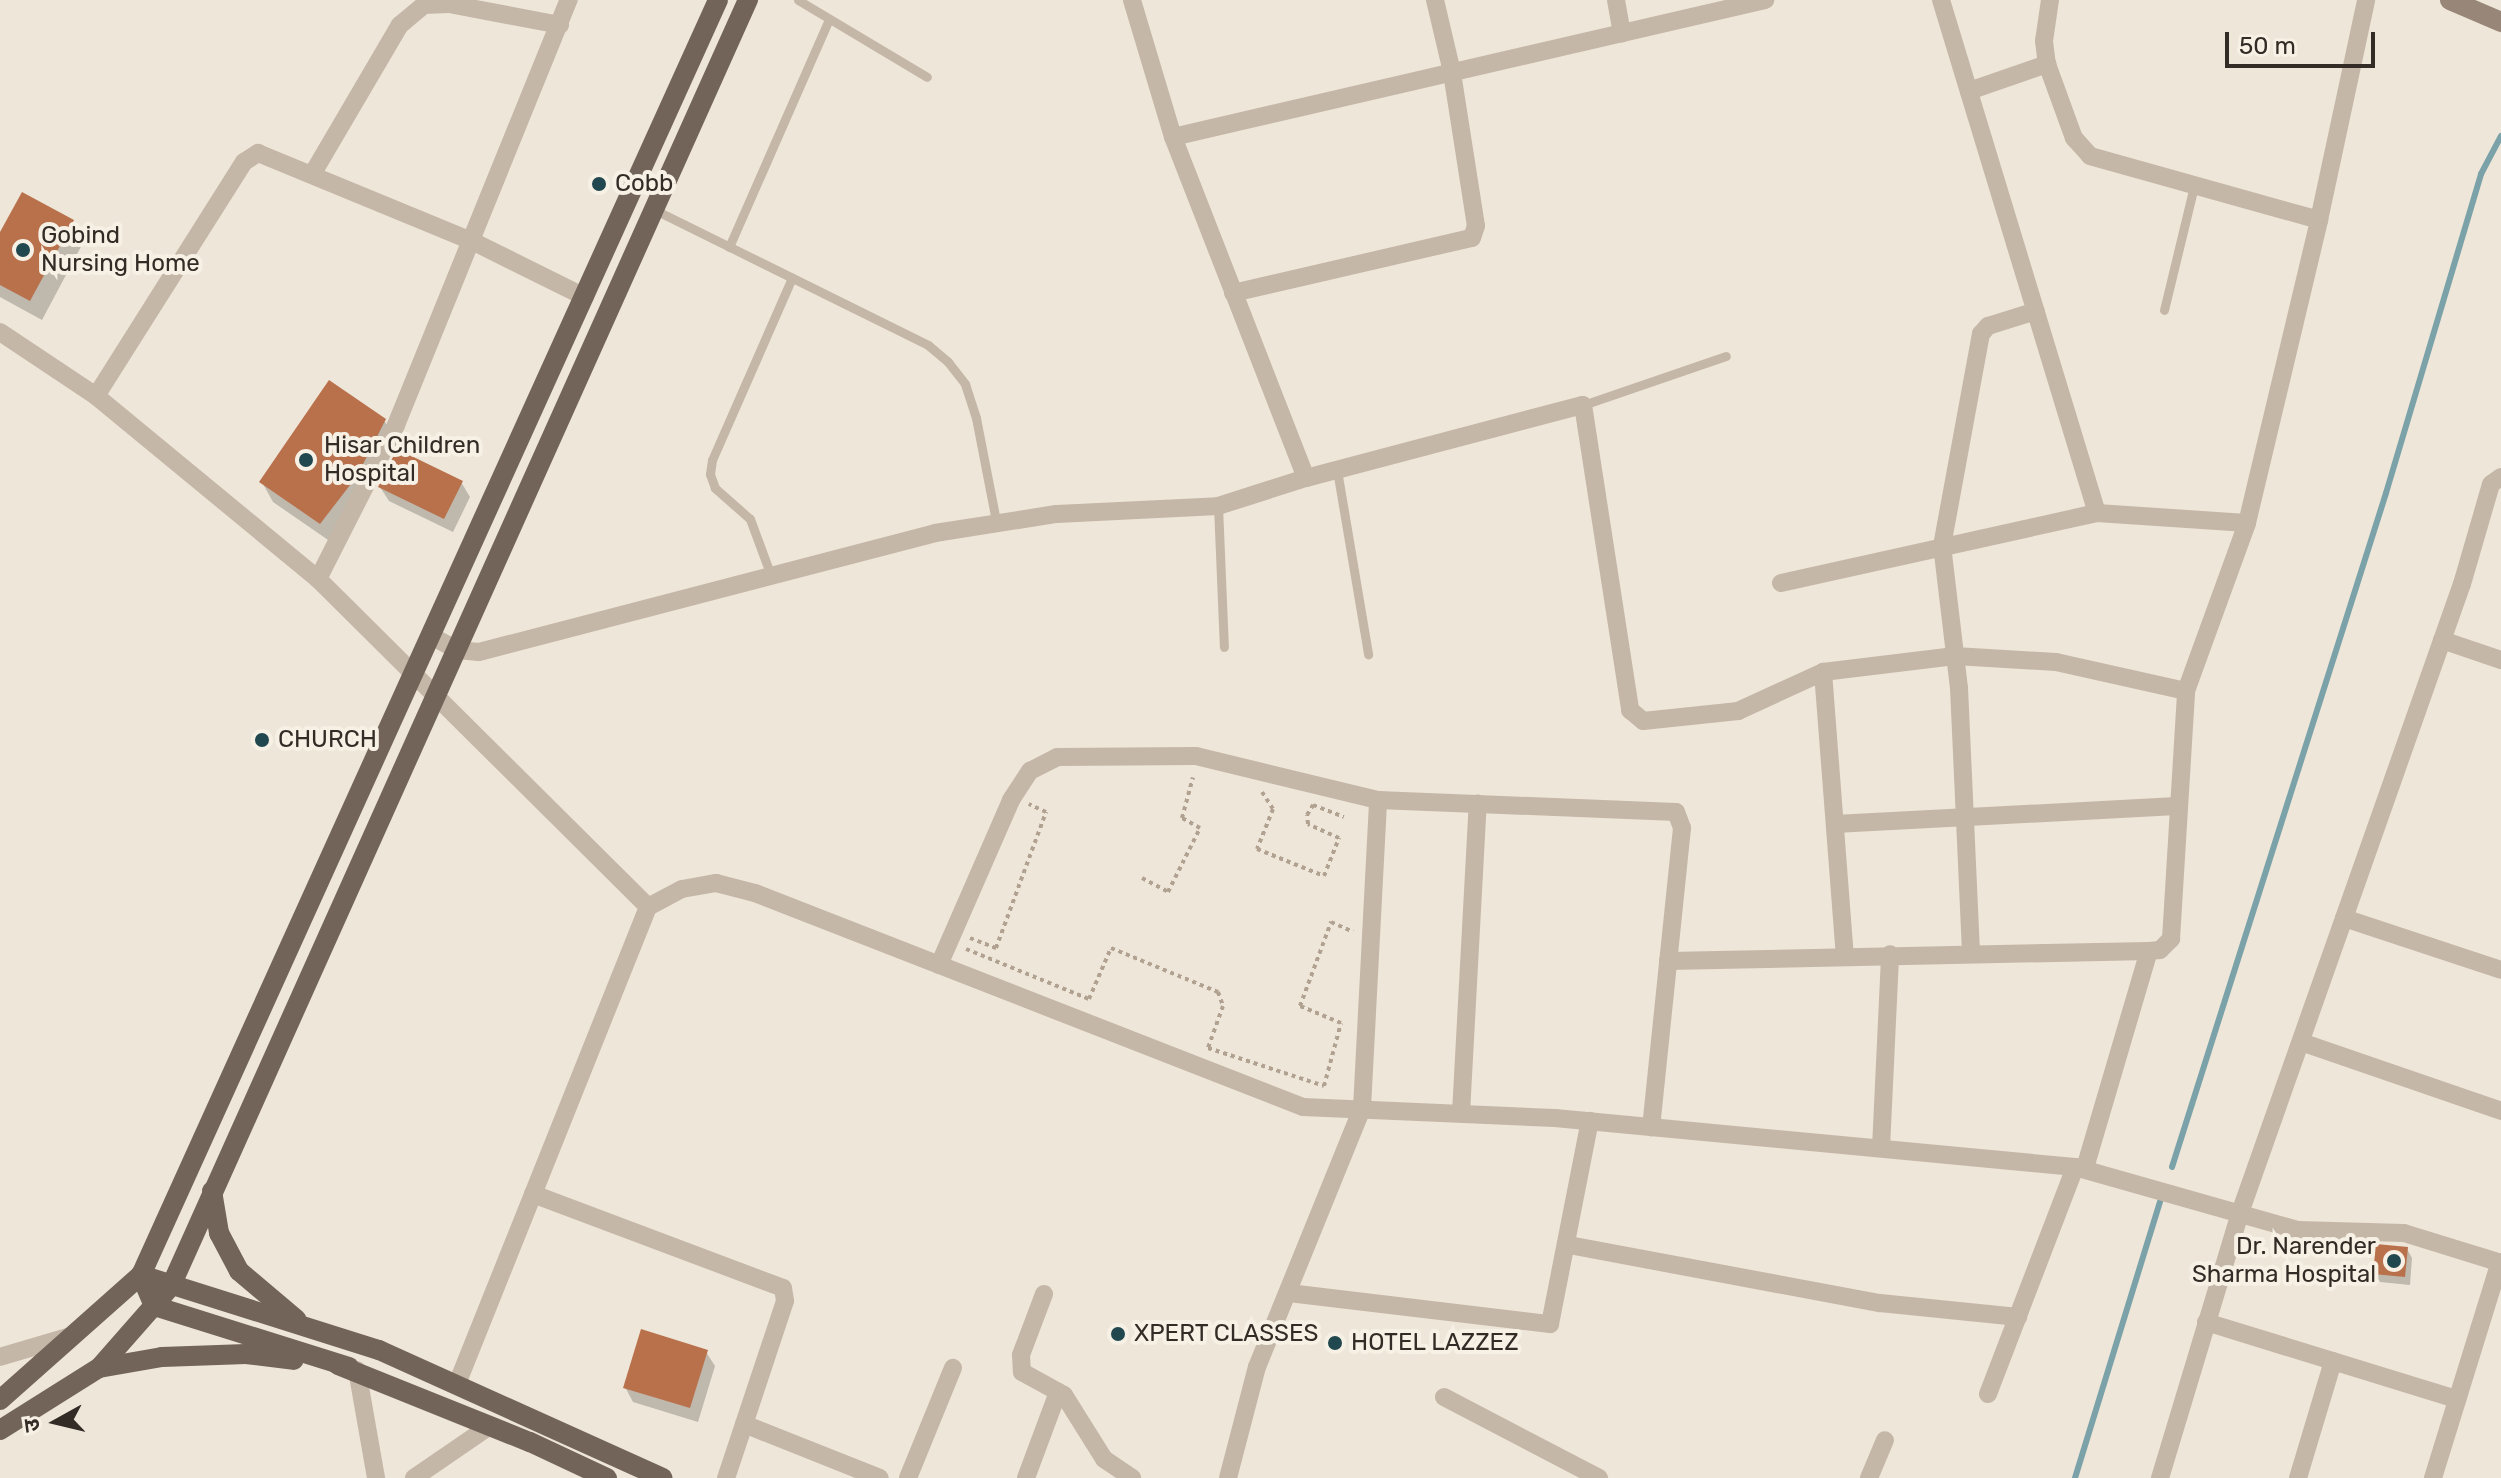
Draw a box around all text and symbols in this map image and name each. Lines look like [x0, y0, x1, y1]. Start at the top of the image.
scale bar [2229, 16, 2379, 66]
text: 50 m [2239, 32, 2296, 60]
place label: Cobb [615, 170, 673, 198]
marker: Cobb [590, 175, 608, 193]
place label: Gobind Nursing Home [41, 222, 200, 278]
marker: Gobind Nursing Home [12, 239, 34, 261]
place label: Hisar Children Hospital [324, 432, 481, 488]
marker: Hisar Children Hospital [295, 449, 317, 471]
place label: CHURCH [278, 726, 377, 754]
marker: CHURCH [253, 731, 271, 749]
place label: Dr. Narender Sharma Hospital [2192, 1233, 2376, 1289]
marker: Dr. Narender Sharma Hospital [2383, 1250, 2405, 1272]
place label: XPERT CLASSES [1134, 1320, 1319, 1348]
marker: XPERT CLASSES [1109, 1325, 1127, 1343]
place label: HOTEL LAZZEZ [1351, 1329, 1519, 1357]
marker: HOTEL LAZZEZ [1326, 1334, 1344, 1352]
north arrow [16, 1382, 96, 1462]
text: उ [17, 1417, 46, 1434]

